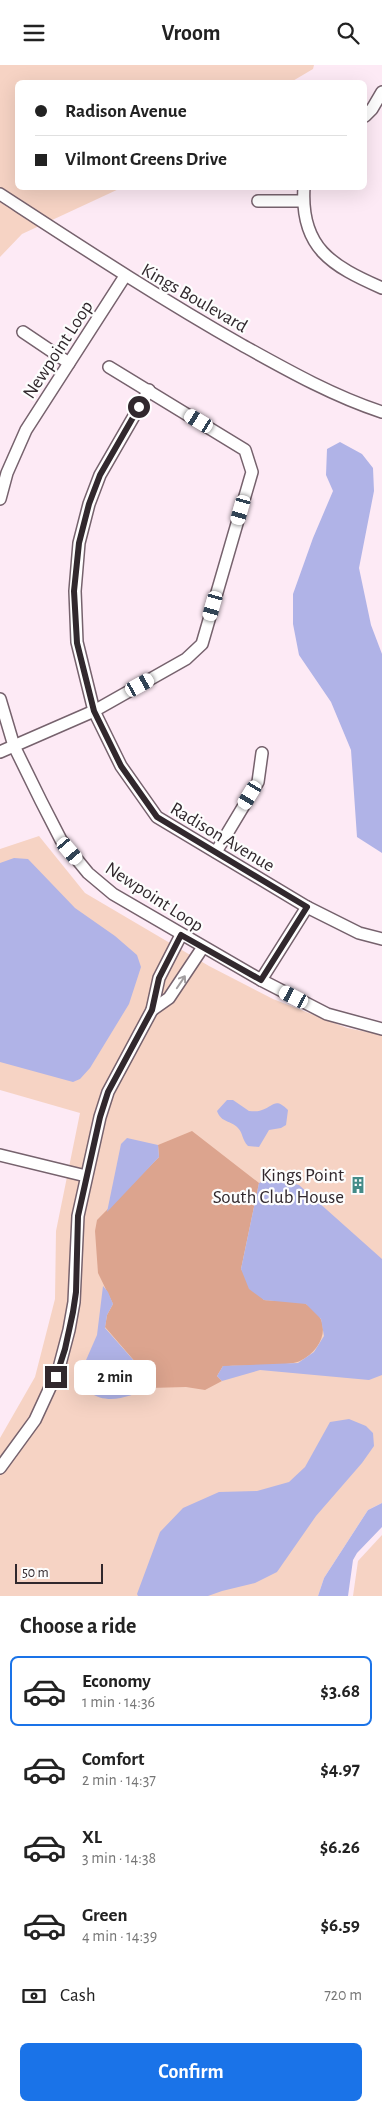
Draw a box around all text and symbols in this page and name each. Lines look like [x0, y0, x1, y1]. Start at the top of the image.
icon: menu [20, 19, 48, 47]
icon: search [334, 19, 362, 47]
text: Vroom [162, 22, 220, 44]
text: Radison Avenue [65, 102, 187, 121]
text: Vilmont Greens Drive [65, 150, 227, 169]
street label: Kings Boulevard [138, 260, 251, 336]
street label: Newpoint Loop [20, 297, 97, 402]
route start [128, 396, 150, 418]
car [182, 407, 215, 435]
car [229, 494, 252, 526]
car [201, 590, 224, 622]
car [123, 671, 156, 699]
car [235, 778, 264, 812]
street label: Radison Avenue [167, 799, 278, 876]
car [54, 835, 85, 867]
street label: Newpoint Loop [102, 859, 207, 936]
one-way arrow [176, 975, 186, 989]
car [277, 984, 310, 1010]
place label: Kings Point South Club House [213, 1166, 344, 1207]
building icon: Kings Point South Club House [348, 1175, 368, 1195]
callout: 2 min [74, 1359, 156, 1395]
route end [45, 1366, 67, 1388]
text: 2 min [97, 1369, 133, 1385]
scale bar [15, 1561, 102, 1584]
text: 50 m [22, 1566, 49, 1580]
text: Choose a ride [20, 1615, 136, 1637]
icon: car [22, 1669, 67, 1714]
text: Economy [82, 1672, 151, 1691]
text: $3.68 [320, 1682, 360, 1701]
text: 1 min · 14:36 [82, 1694, 155, 1710]
icon: car [22, 1747, 67, 1792]
text: Comfort [82, 1750, 144, 1769]
text: $4.97 [320, 1760, 360, 1779]
text: 2 min · 14:37 [82, 1772, 156, 1788]
icon: car [22, 1825, 67, 1870]
text: XL [82, 1828, 102, 1847]
text: $6.26 [320, 1838, 360, 1857]
text: 3 min · 14:38 [82, 1850, 156, 1866]
icon: car [22, 1903, 67, 1948]
text: Green [82, 1906, 128, 1925]
text: $6.59 [321, 1916, 360, 1935]
text: 4 min · 14:39 [82, 1928, 157, 1944]
icon: cash [20, 1982, 48, 2010]
text: Cash [60, 1986, 96, 2005]
text: 720 m [324, 1987, 362, 2003]
button: Confirm [20, 2043, 362, 2101]

